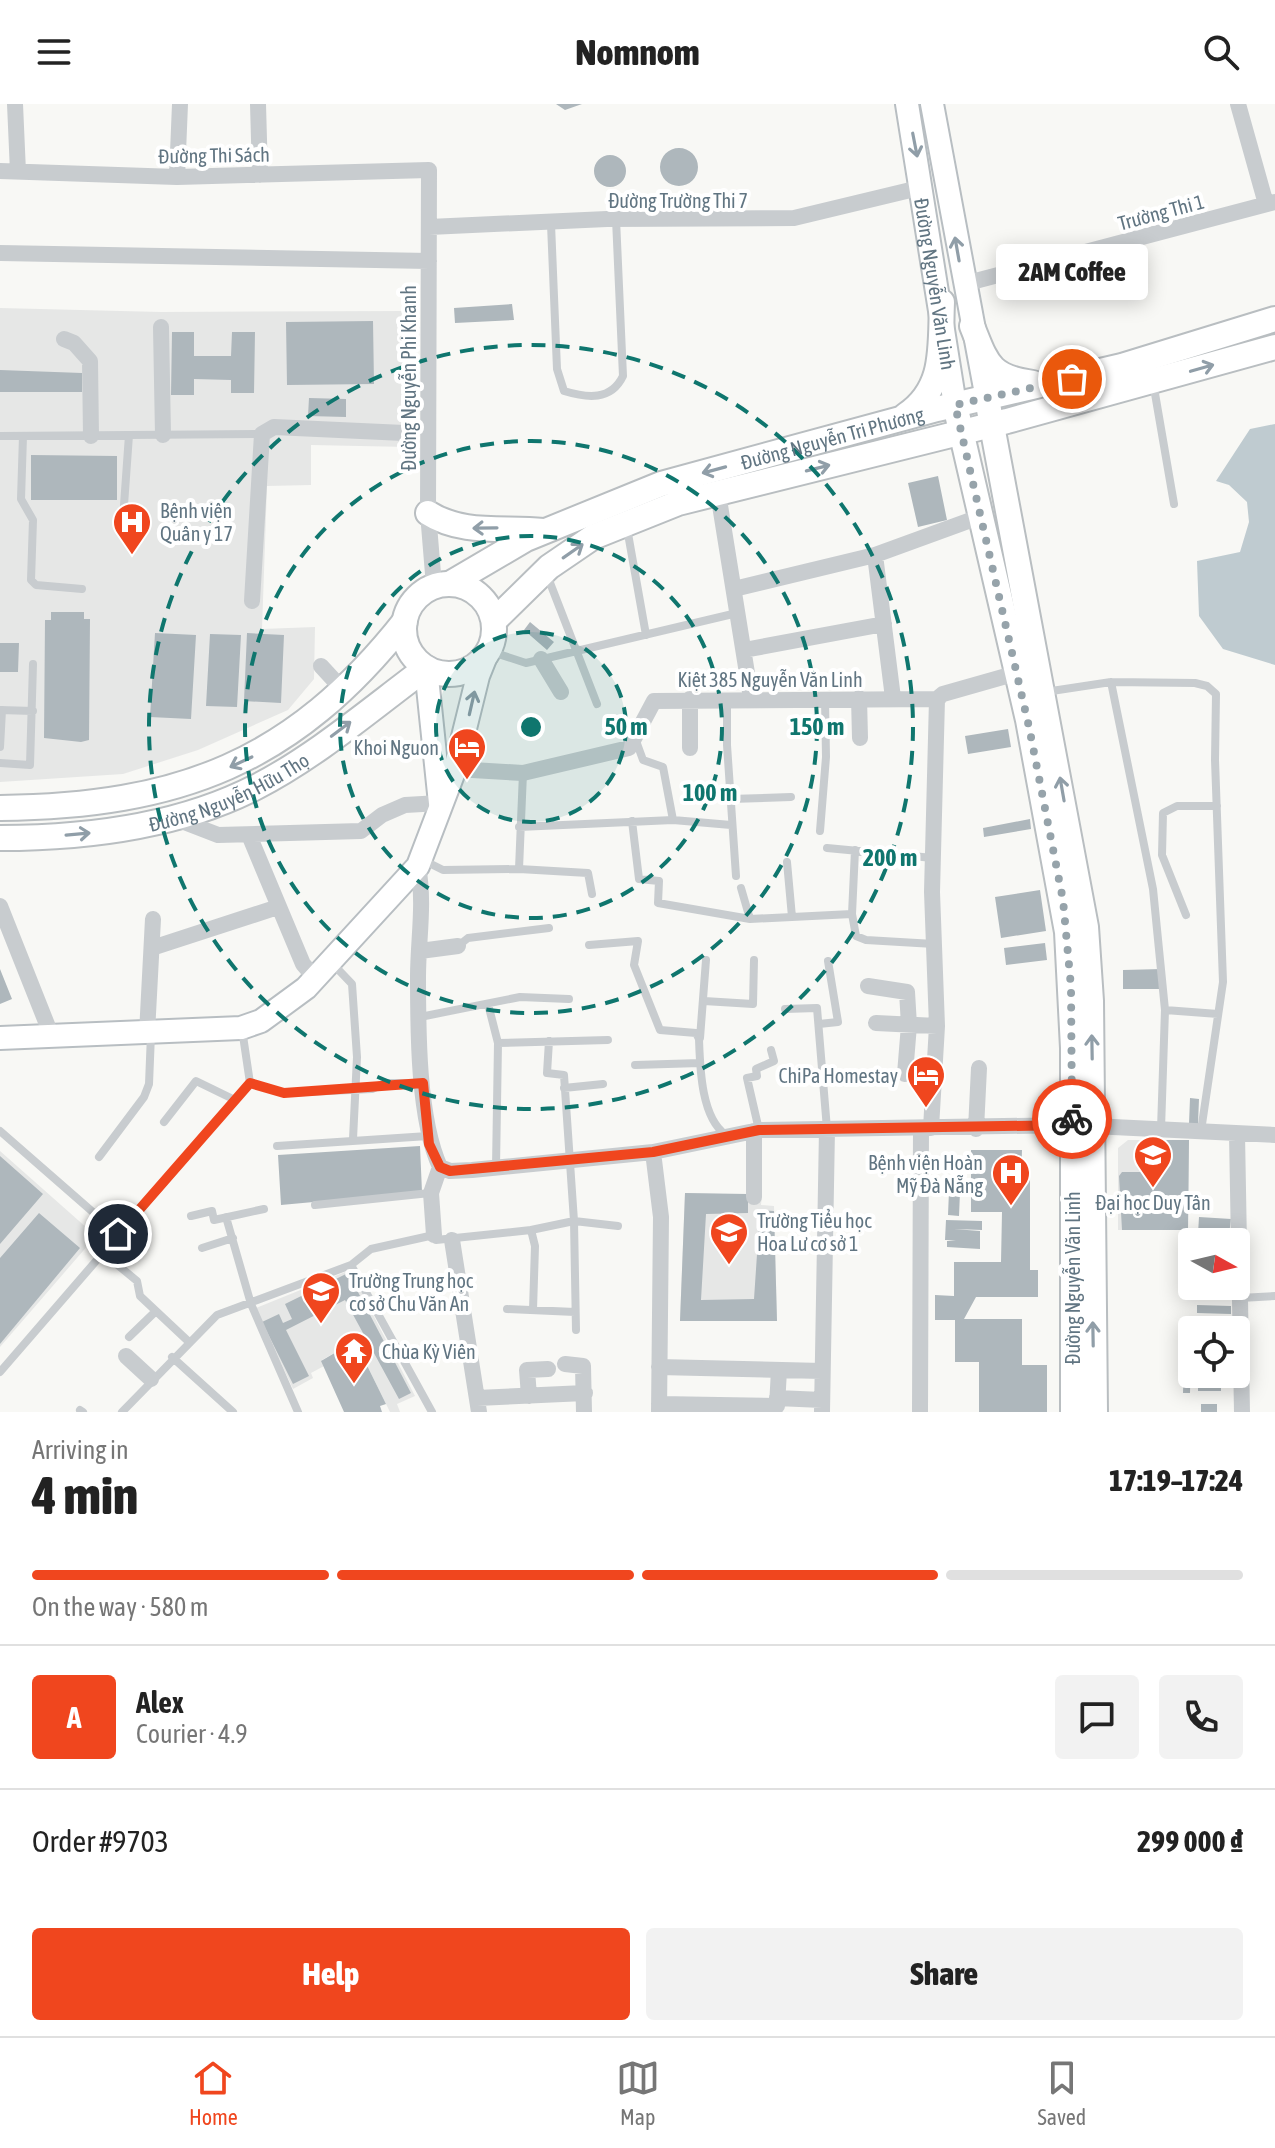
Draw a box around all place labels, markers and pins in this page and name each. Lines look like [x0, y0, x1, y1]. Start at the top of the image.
callout: 2AM Coffee [996, 243, 1148, 299]
pin [1038, 345, 1106, 413]
place label: Bệnh viện Quân y 17 [160, 499, 233, 545]
hospital icon: Bệnh viện Quân y 17 [111, 501, 153, 556]
centre of rings [517, 713, 545, 741]
hotel icon: Khoi Nguon [446, 726, 488, 781]
place label: Khoi Nguon [354, 736, 439, 759]
hotel icon: ChiPa Homestay [905, 1054, 947, 1109]
place label: ChiPa Homestay [778, 1064, 898, 1087]
school or university icon: Đại học Duy Tân [1132, 1134, 1174, 1189]
place label: Bệnh viện Hoàn Mỹ Đà Nẵng [868, 1151, 983, 1197]
hospital icon: Bệnh viện Hoàn Mỹ Đà Nẵng [990, 1152, 1032, 1207]
place label: Đại học Duy Tân [1095, 1191, 1211, 1214]
pin [84, 1200, 152, 1268]
place label: Trường Tiểu học Hoa Lư cơ sở 1 [757, 1209, 872, 1255]
school or university icon: Trường Tiểu học Hoa Lư cơ sở 1 [708, 1211, 750, 1266]
place label: Trường Trung học cơ sở Chu Văn An [349, 1269, 474, 1315]
school or university icon: Trường Trung học cơ sở Chu Văn An [300, 1270, 342, 1325]
temple icon: Chùa Kỳ Viên [333, 1330, 375, 1385]
place label: Chùa Kỳ Viên [382, 1340, 476, 1363]

